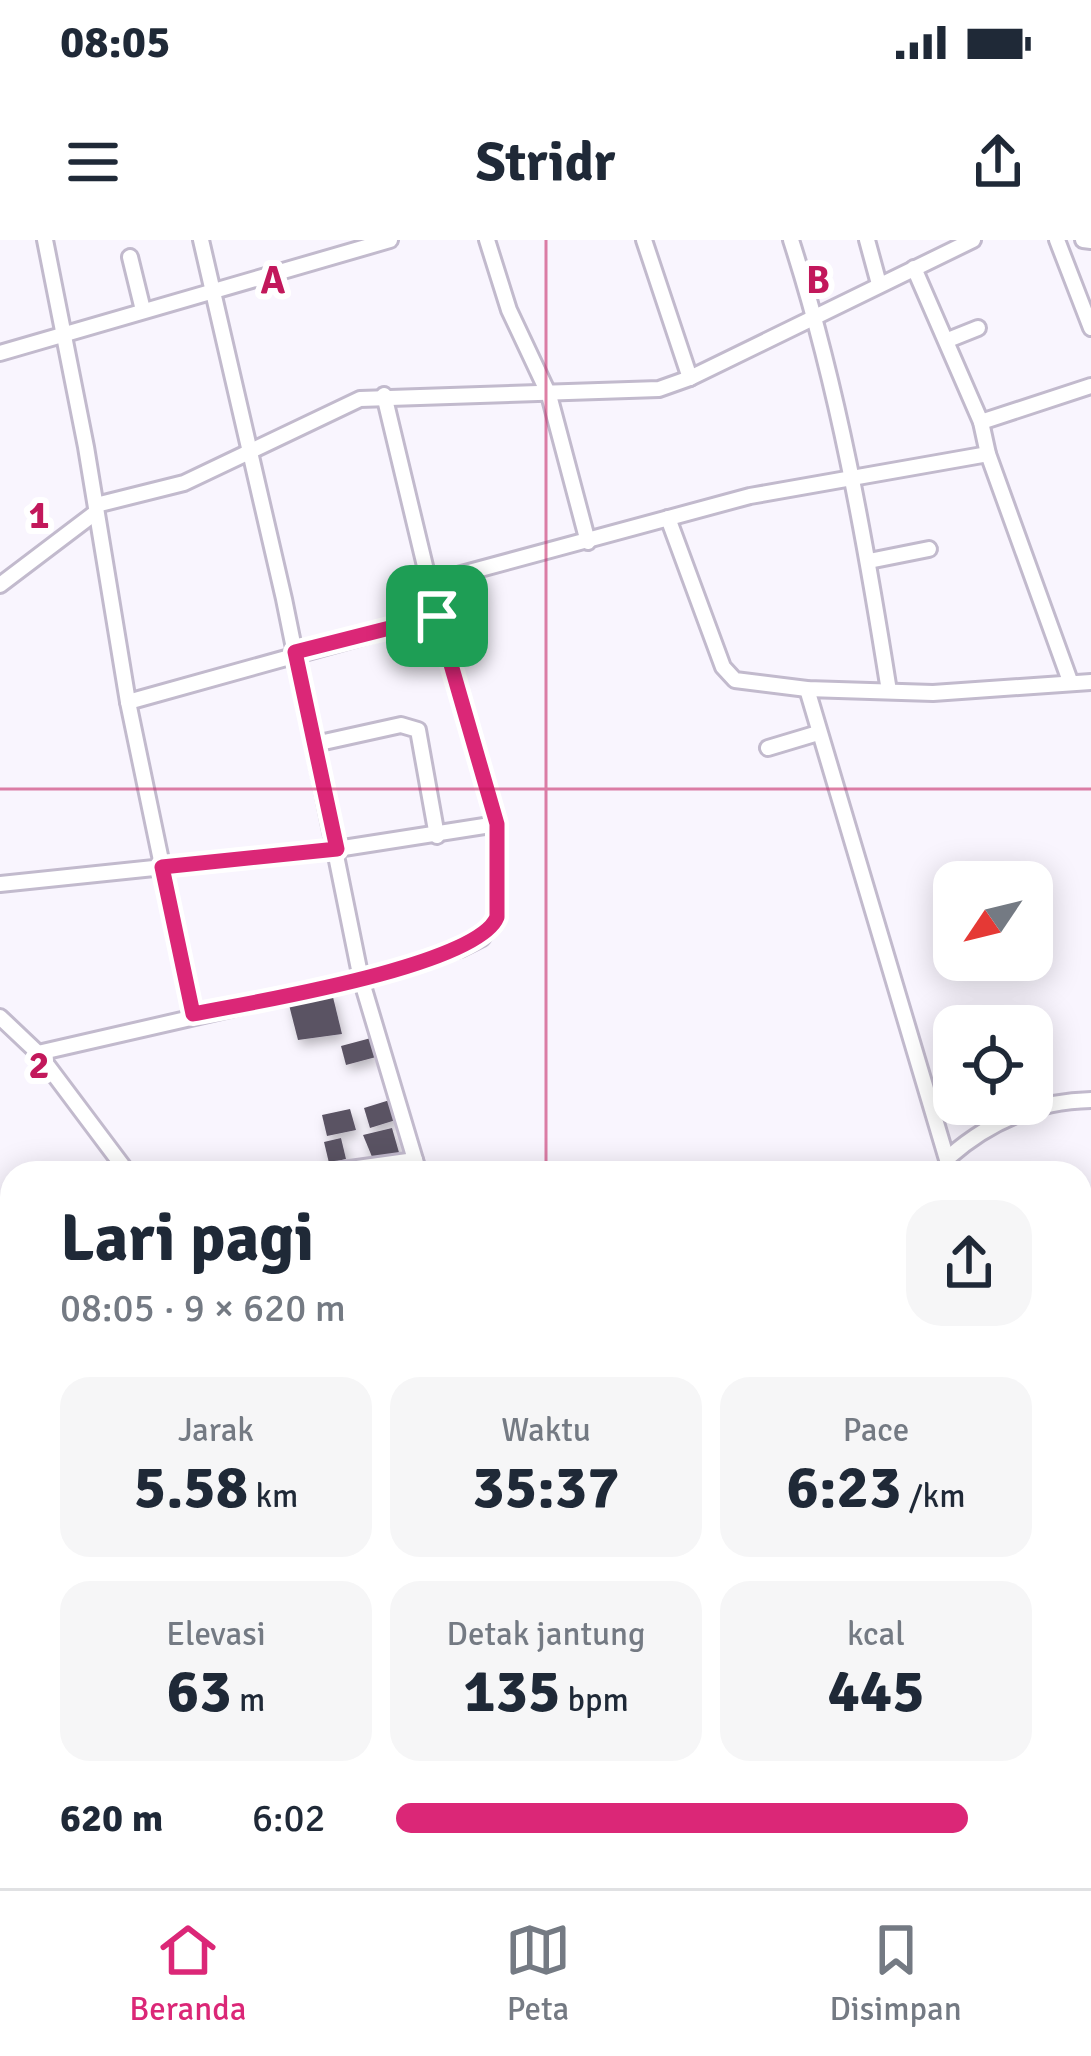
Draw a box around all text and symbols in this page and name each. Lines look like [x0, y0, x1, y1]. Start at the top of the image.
text: 08:05 [60, 15, 170, 70]
icon: menu [60, 129, 126, 195]
text: Stridr [476, 129, 615, 196]
icon: share [965, 129, 1031, 195]
text: A [261, 256, 286, 304]
text: B [806, 256, 830, 304]
text: 1 [28, 491, 50, 539]
pin [386, 565, 488, 667]
icon: arrive [404, 583, 470, 649]
north arrow [933, 861, 1053, 981]
map controls [933, 861, 1053, 1125]
button: locate [933, 1005, 1053, 1125]
text: 2 [28, 1041, 50, 1089]
text: Lari pagi [60, 1198, 314, 1279]
button: share [906, 1200, 1032, 1326]
text: 08:05 · 9 × 620 m [60, 1284, 346, 1332]
text: Jarak [178, 1410, 254, 1451]
text: Waktu [501, 1410, 591, 1451]
text: Pace [843, 1410, 909, 1451]
text: 5.58 [134, 1451, 248, 1525]
text: 35:37 [472, 1451, 620, 1525]
text: 6:23 [787, 1451, 901, 1525]
text: km [248, 1476, 298, 1517]
text: /km [901, 1476, 965, 1517]
text: Elevasi [166, 1614, 266, 1655]
text: Detak jantung [447, 1614, 645, 1655]
text: kcal [847, 1614, 905, 1655]
text: 63 [167, 1655, 232, 1729]
text: 135 [463, 1655, 560, 1729]
text: 445 [827, 1655, 925, 1729]
text: m [232, 1680, 265, 1721]
text: bpm [560, 1680, 629, 1721]
text: 620 m [60, 1794, 163, 1842]
text: 6:02 [252, 1794, 326, 1842]
tab: Beranda [129, 1917, 247, 2030]
tab: Peta [505, 1917, 571, 2030]
tab: Disimpan [829, 1917, 962, 2030]

